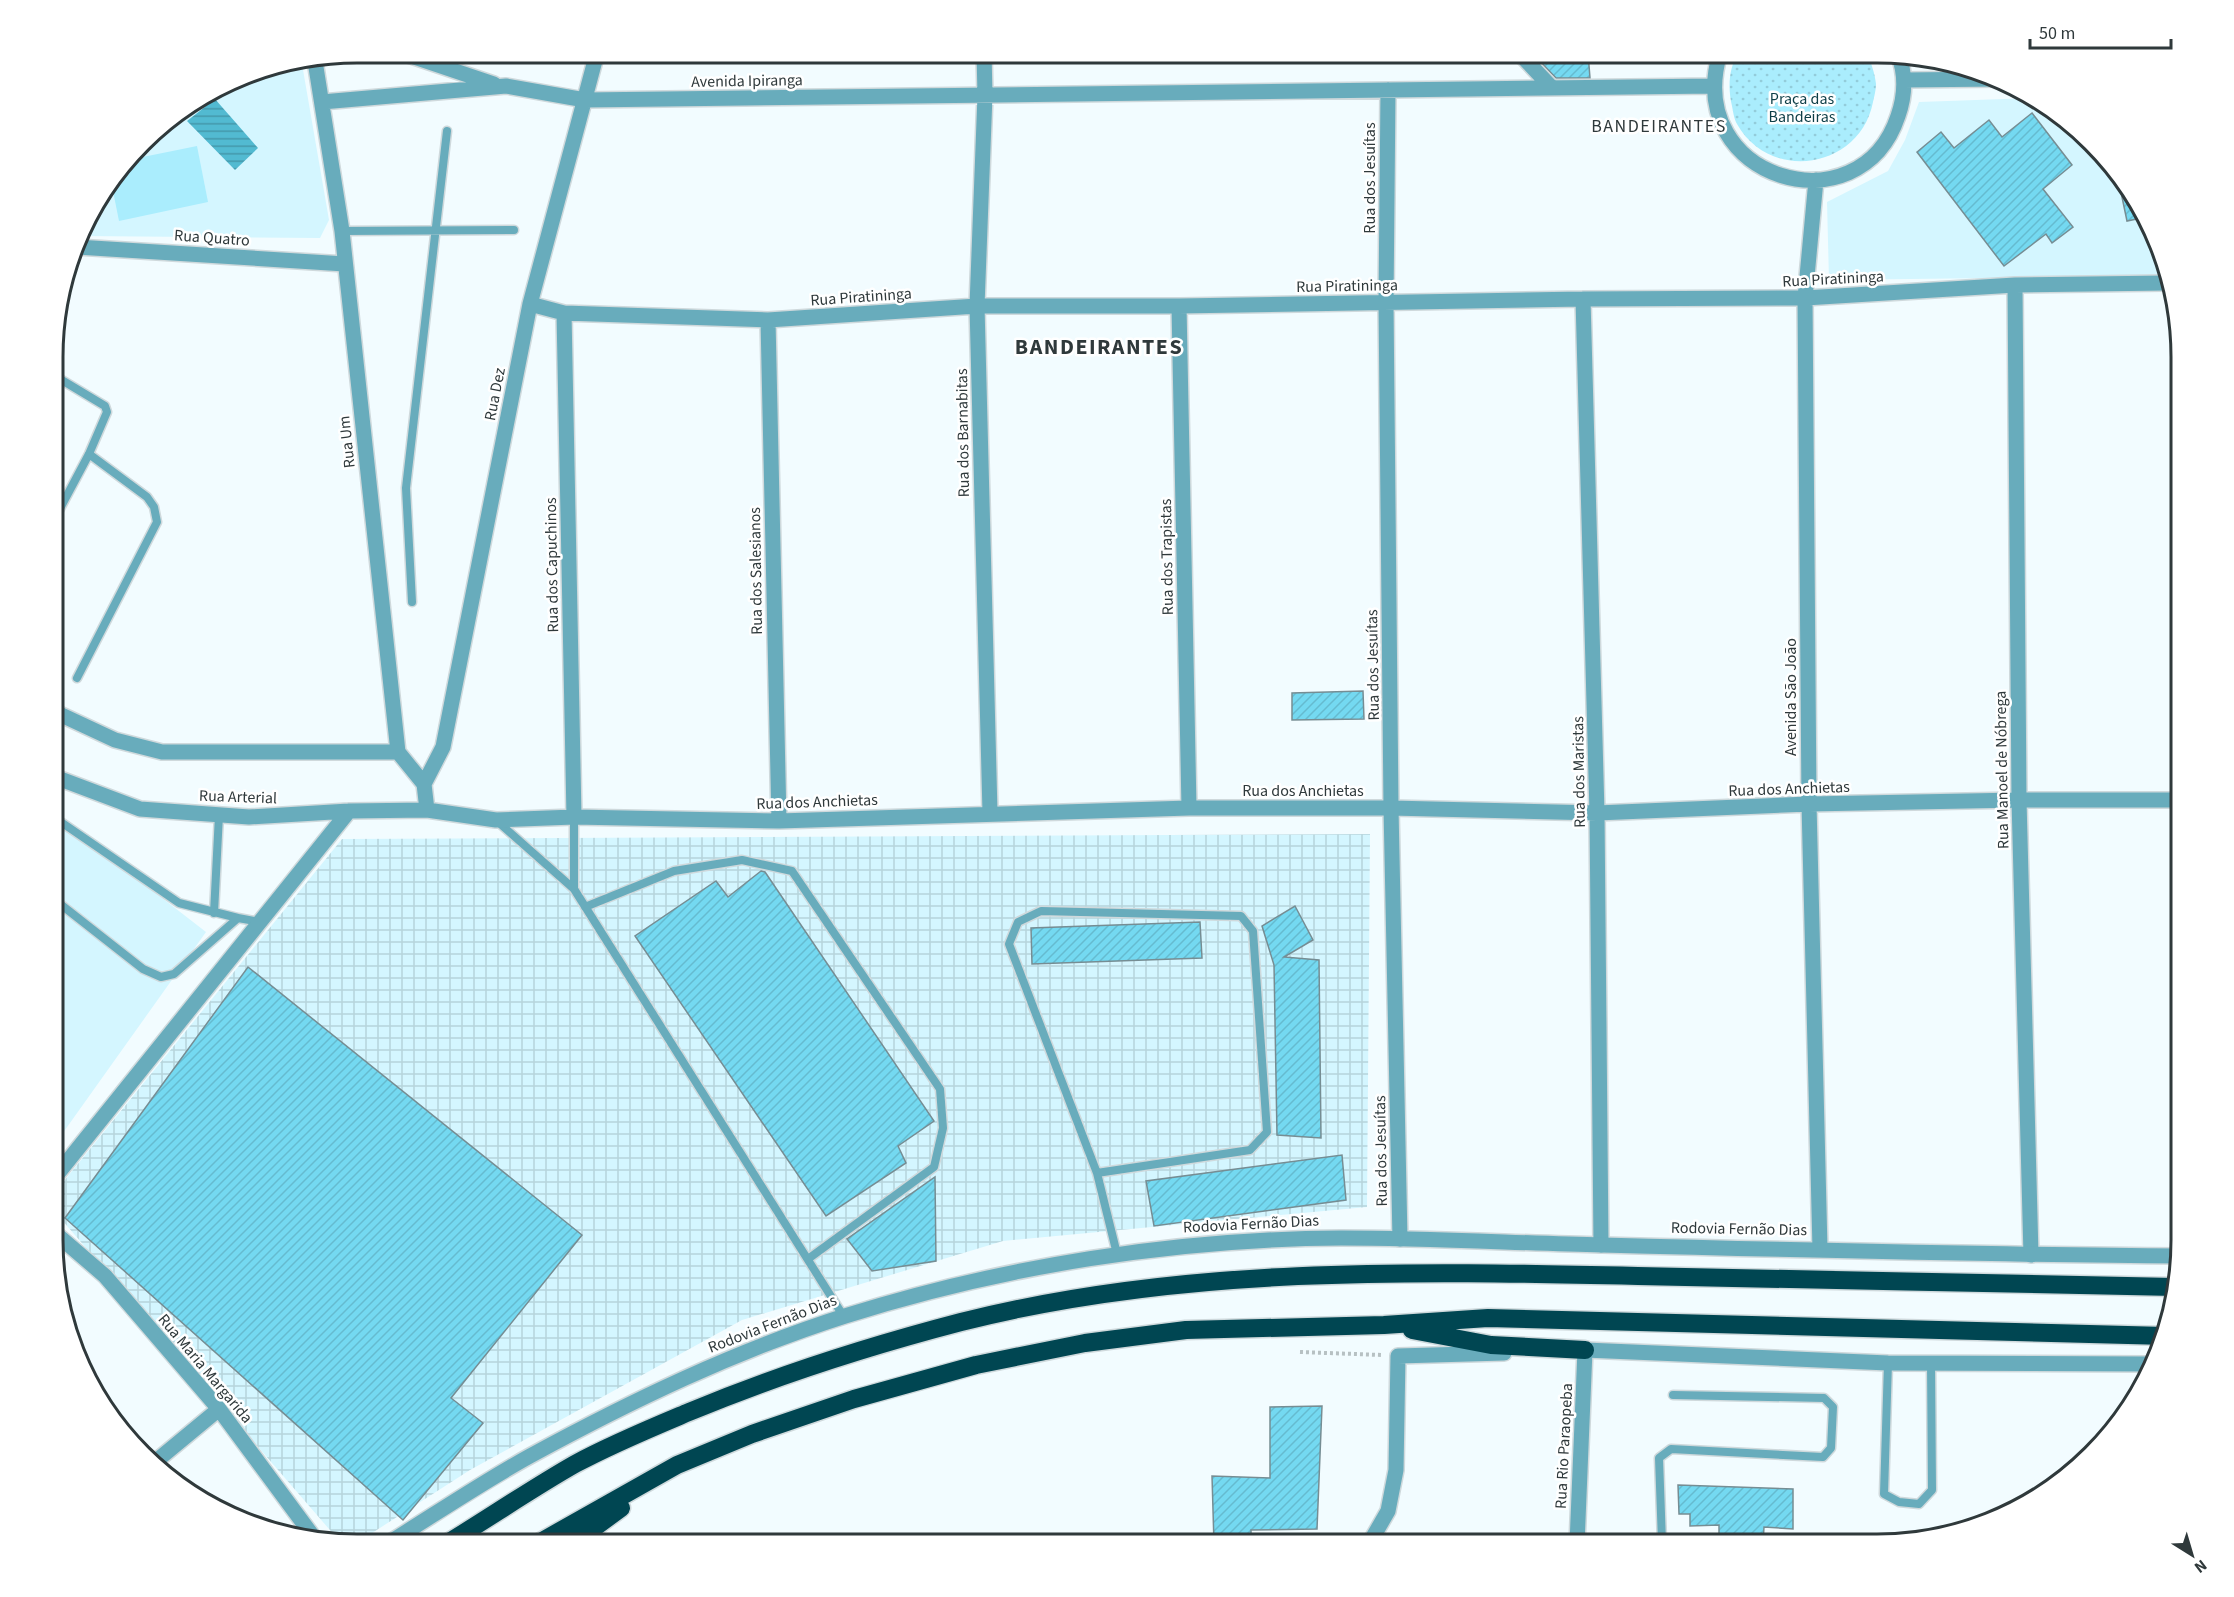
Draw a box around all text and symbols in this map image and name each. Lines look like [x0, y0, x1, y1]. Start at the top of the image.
scale bar [2030, 12, 2171, 50]
text: 50 m [2039, 21, 2075, 46]
street label: Avenida Ipiranga [691, 69, 803, 93]
park label: Praça das Bandeiras [1769, 88, 1836, 128]
district label: BANDEIRANTES [1591, 114, 1727, 139]
street label: Rua dos Jesuítas [1359, 122, 1381, 234]
street label: Rua Quatro [173, 224, 250, 252]
street label: Rua Piratininga [1782, 265, 1884, 293]
street label: Rua Piratininga [1296, 274, 1398, 298]
street label: Rua Piratininga [810, 282, 913, 312]
district label: BANDEIRANTES [1015, 331, 1183, 363]
street label: Rua Dez [479, 366, 511, 423]
street label: Rua dos Barnabitas [951, 368, 975, 498]
street label: Rua Um [333, 415, 361, 469]
street label: Rua dos Capuchinos [540, 497, 564, 633]
street label: Rua dos Trapistas [1155, 498, 1179, 615]
street label: Rua dos Salesianos [744, 507, 768, 635]
street label: Rua dos Jesuítas [1361, 609, 1385, 721]
street label: Avenida São João [1780, 638, 1802, 756]
street label: Rua Manoel de Nóbrega [1990, 691, 2014, 849]
street label: Rua dos Maristas [1567, 716, 1591, 828]
street label: Rua dos Anchietas [1728, 776, 1850, 802]
street label: Rua dos Anchietas [1242, 780, 1364, 802]
street label: Rua Arterial [199, 785, 277, 809]
street label: Rua dos Anchietas [756, 789, 878, 815]
street label: Rua dos Jesuítas [1369, 1095, 1393, 1207]
street label: Rodovia Fernão Dias [1182, 1209, 1320, 1239]
street label: Rodovia Fernão Dias [1671, 1217, 1808, 1241]
street label: Rodovia Fernão Dias [705, 1289, 840, 1359]
street label: Rua Maria Margarida [153, 1309, 258, 1428]
street label: Rua Rio Paraopeba [1550, 1383, 1578, 1509]
north arrow [2162, 1525, 2222, 1585]
text: N [2190, 1554, 2211, 1578]

